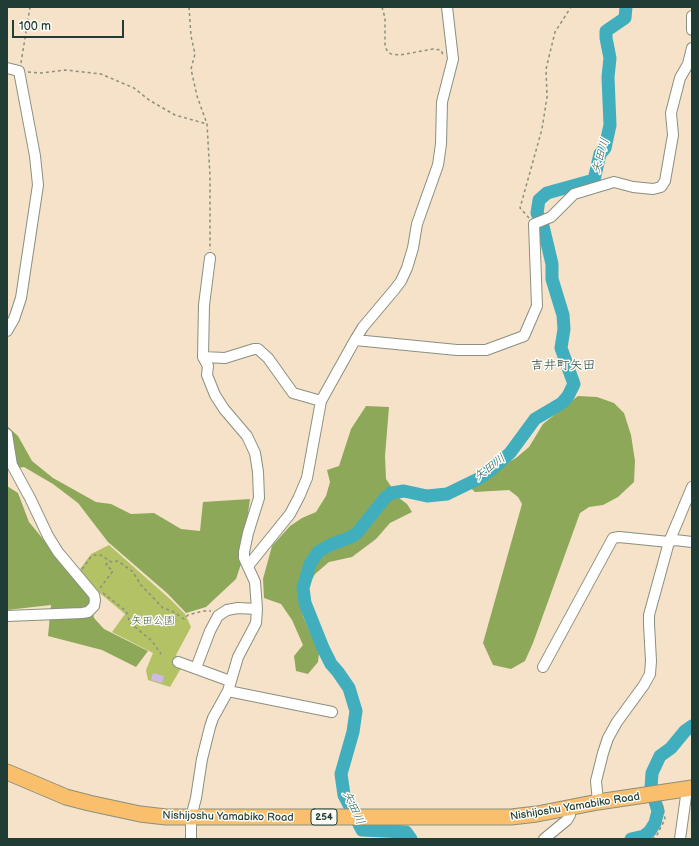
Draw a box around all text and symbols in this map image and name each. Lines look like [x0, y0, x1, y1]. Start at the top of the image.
scale bar [14, 12, 126, 38]
text: 100 m [19, 19, 51, 34]
water label: 矢田川 [589, 137, 613, 175]
district label: 吉井町矢田 [531, 358, 595, 374]
water label: 矢田川 [471, 451, 509, 485]
park label: 矢田公園 [131, 614, 175, 628]
water label: 矢田川 [339, 789, 367, 827]
street label: Nishijoshu Yamabiko Road [509, 790, 641, 824]
street label: Nishijoshu Yamabiko Road [162, 809, 294, 825]
road number: 254 [311, 809, 337, 825]

